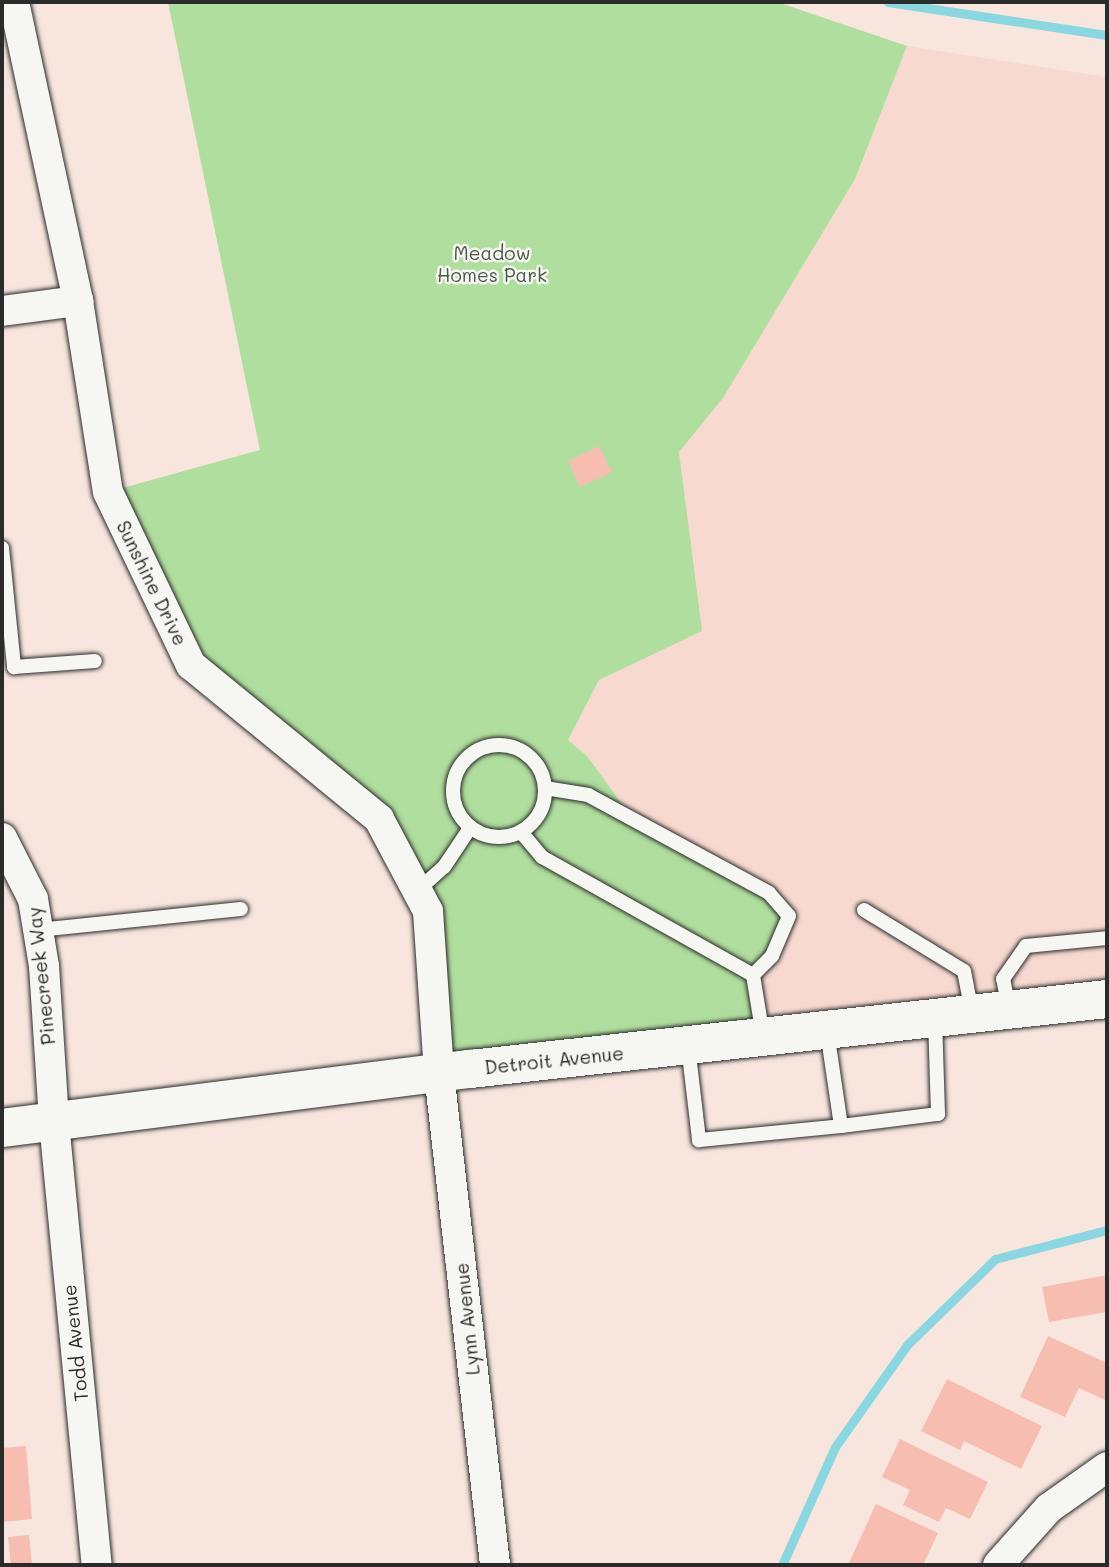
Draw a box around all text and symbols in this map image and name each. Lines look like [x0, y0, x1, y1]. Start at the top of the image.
park label: Meadow Homes Park [437, 242, 547, 286]
street label: Sunshine Drive [112, 517, 192, 649]
street label: Pinecreek Way [22, 906, 60, 1046]
street label: Detroit Avenue [483, 1041, 625, 1079]
street label: Lynn Avenue [450, 1262, 484, 1376]
street label: Todd Avenue [58, 1283, 92, 1403]

